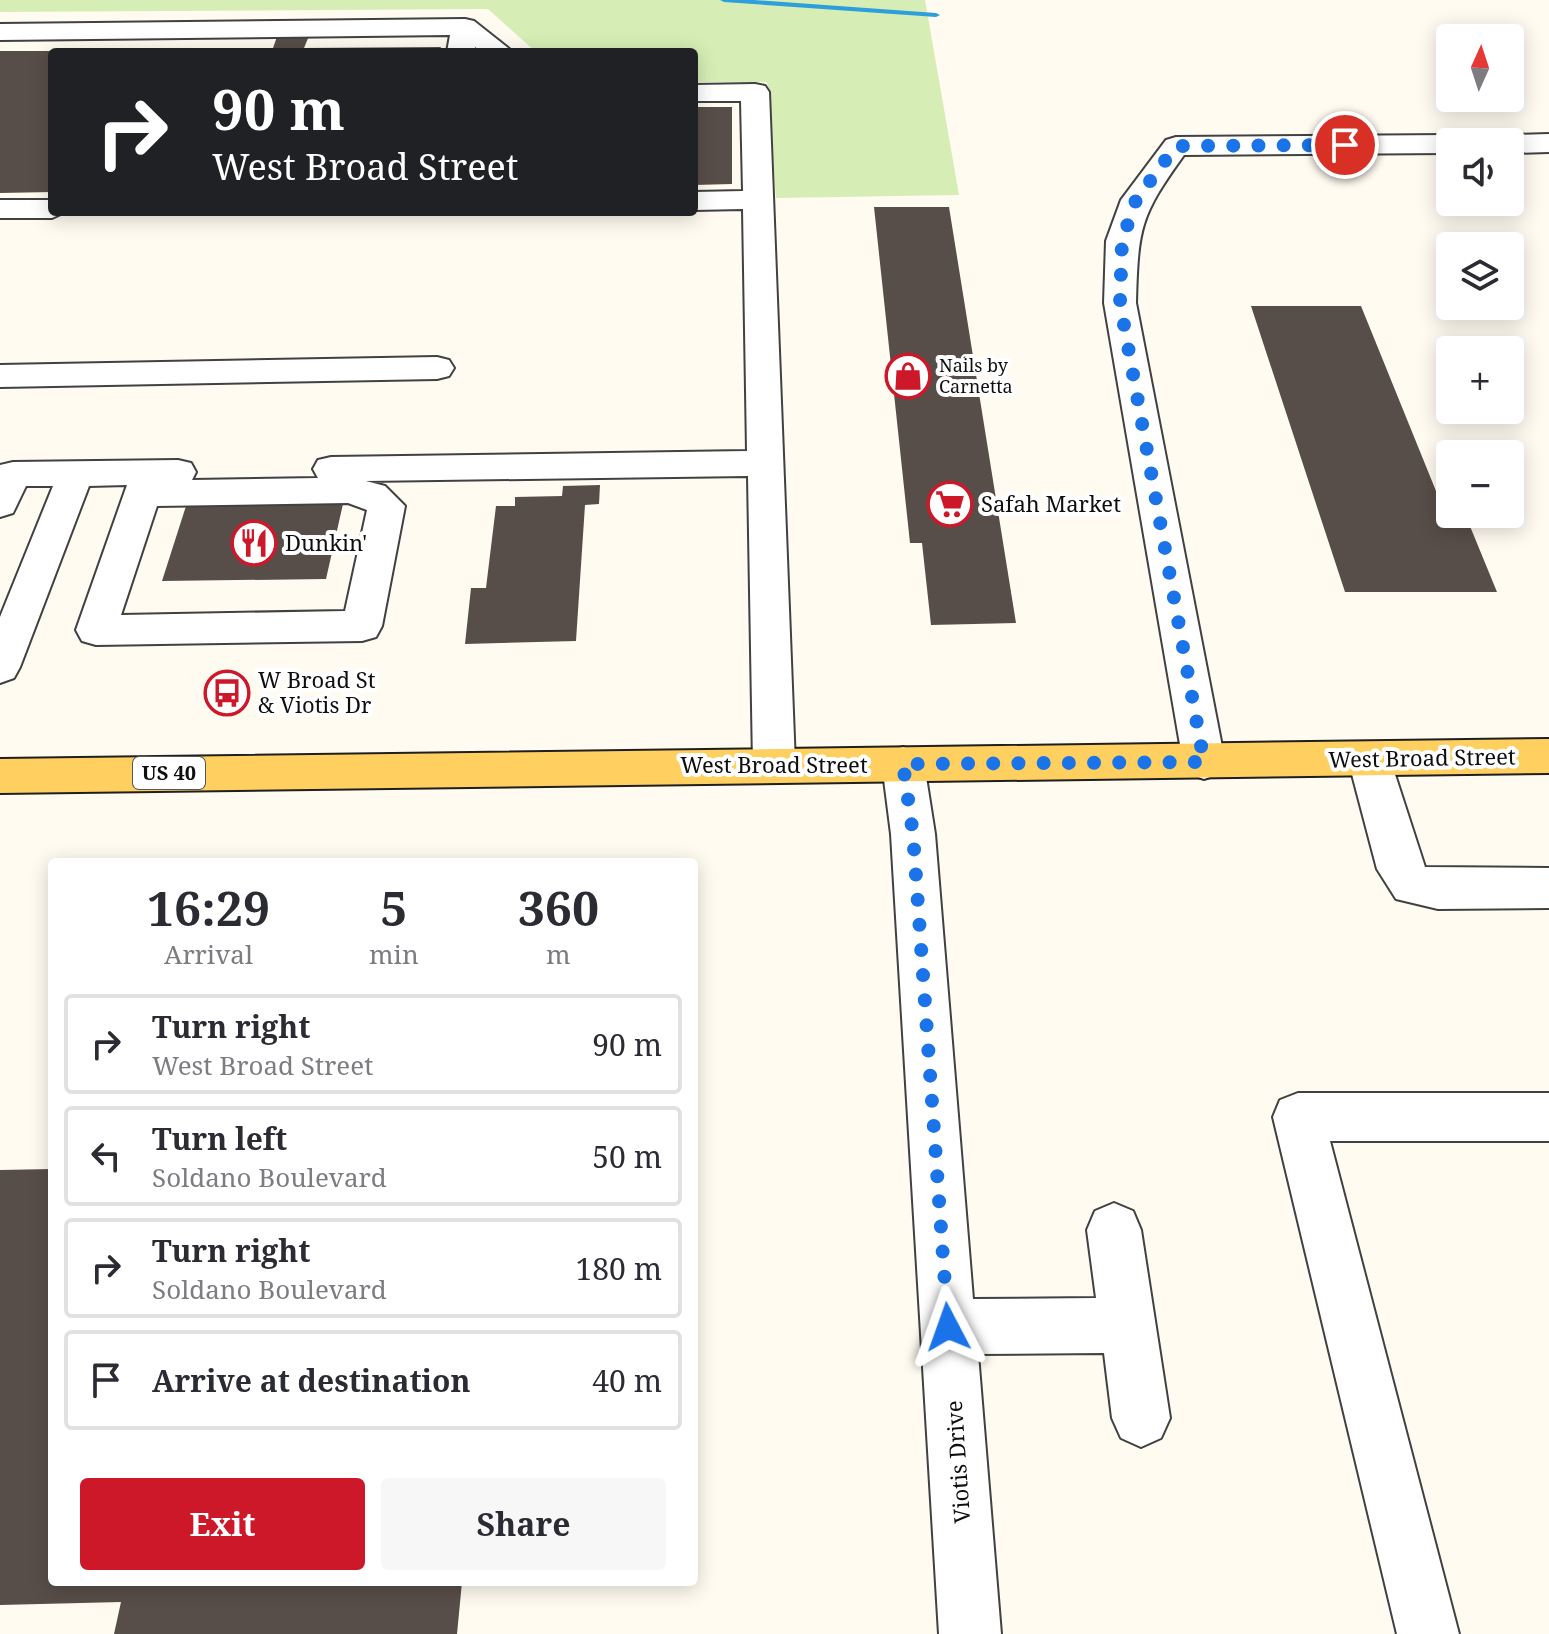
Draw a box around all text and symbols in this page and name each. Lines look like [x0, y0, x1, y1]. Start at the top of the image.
north arrow [1436, 24, 1524, 112]
map controls [1436, 24, 1524, 528]
text: 90 m [212, 70, 345, 146]
icon: right [80, 80, 184, 184]
pin [1311, 111, 1379, 179]
icon: arrive [1323, 123, 1367, 167]
button: sound [1436, 128, 1524, 216]
text: West Broad Street [212, 142, 518, 191]
button: layers [1436, 232, 1524, 320]
button: + [1436, 336, 1524, 424]
shop icon: Nails by Carnetta [884, 352, 932, 400]
place label: Nails by Carnetta [939, 353, 1013, 398]
button: − [1436, 440, 1524, 528]
supermarket icon: Safah Market [926, 480, 974, 528]
place label: Safah Market [981, 488, 1121, 518]
restaurant icon: Dunkin' [230, 519, 278, 567]
place label: Dunkin' [285, 527, 367, 557]
place label: W Broad St & Viotis Dr [258, 664, 376, 719]
bus stop icon: W Broad St & Viotis Dr [203, 669, 251, 717]
street label: West Broad Street [1328, 740, 1516, 774]
street label: West Broad Street [680, 749, 868, 779]
road number: US 40 [133, 757, 205, 789]
text: 16:29 [147, 875, 270, 940]
text: 5 [380, 875, 407, 940]
text: 360 [518, 875, 599, 940]
text: Arrival [164, 936, 253, 972]
text: min [369, 936, 419, 972]
text: m [546, 936, 571, 972]
text: Turn right [152, 1006, 310, 1047]
icon: right [84, 1022, 128, 1066]
text: 90 m [592, 1024, 662, 1065]
text: West Broad Street [152, 1047, 373, 1083]
text: Turn left [152, 1118, 287, 1159]
icon: left [84, 1134, 128, 1178]
text: 50 m [592, 1136, 662, 1177]
text: Soldano Boulevard [152, 1159, 387, 1195]
text: Turn right [152, 1230, 310, 1271]
icon: right [84, 1246, 128, 1290]
text: 180 m [576, 1248, 662, 1289]
text: Soldano Boulevard [152, 1271, 387, 1307]
position arrow [906, 1285, 990, 1369]
icon: arrive [84, 1358, 128, 1402]
text: Arrive at destination [152, 1360, 471, 1401]
text: 40 m [592, 1360, 662, 1401]
street label: Viotis Drive [938, 1400, 976, 1524]
button: Exit [80, 1478, 365, 1570]
button: Share [381, 1478, 666, 1570]

